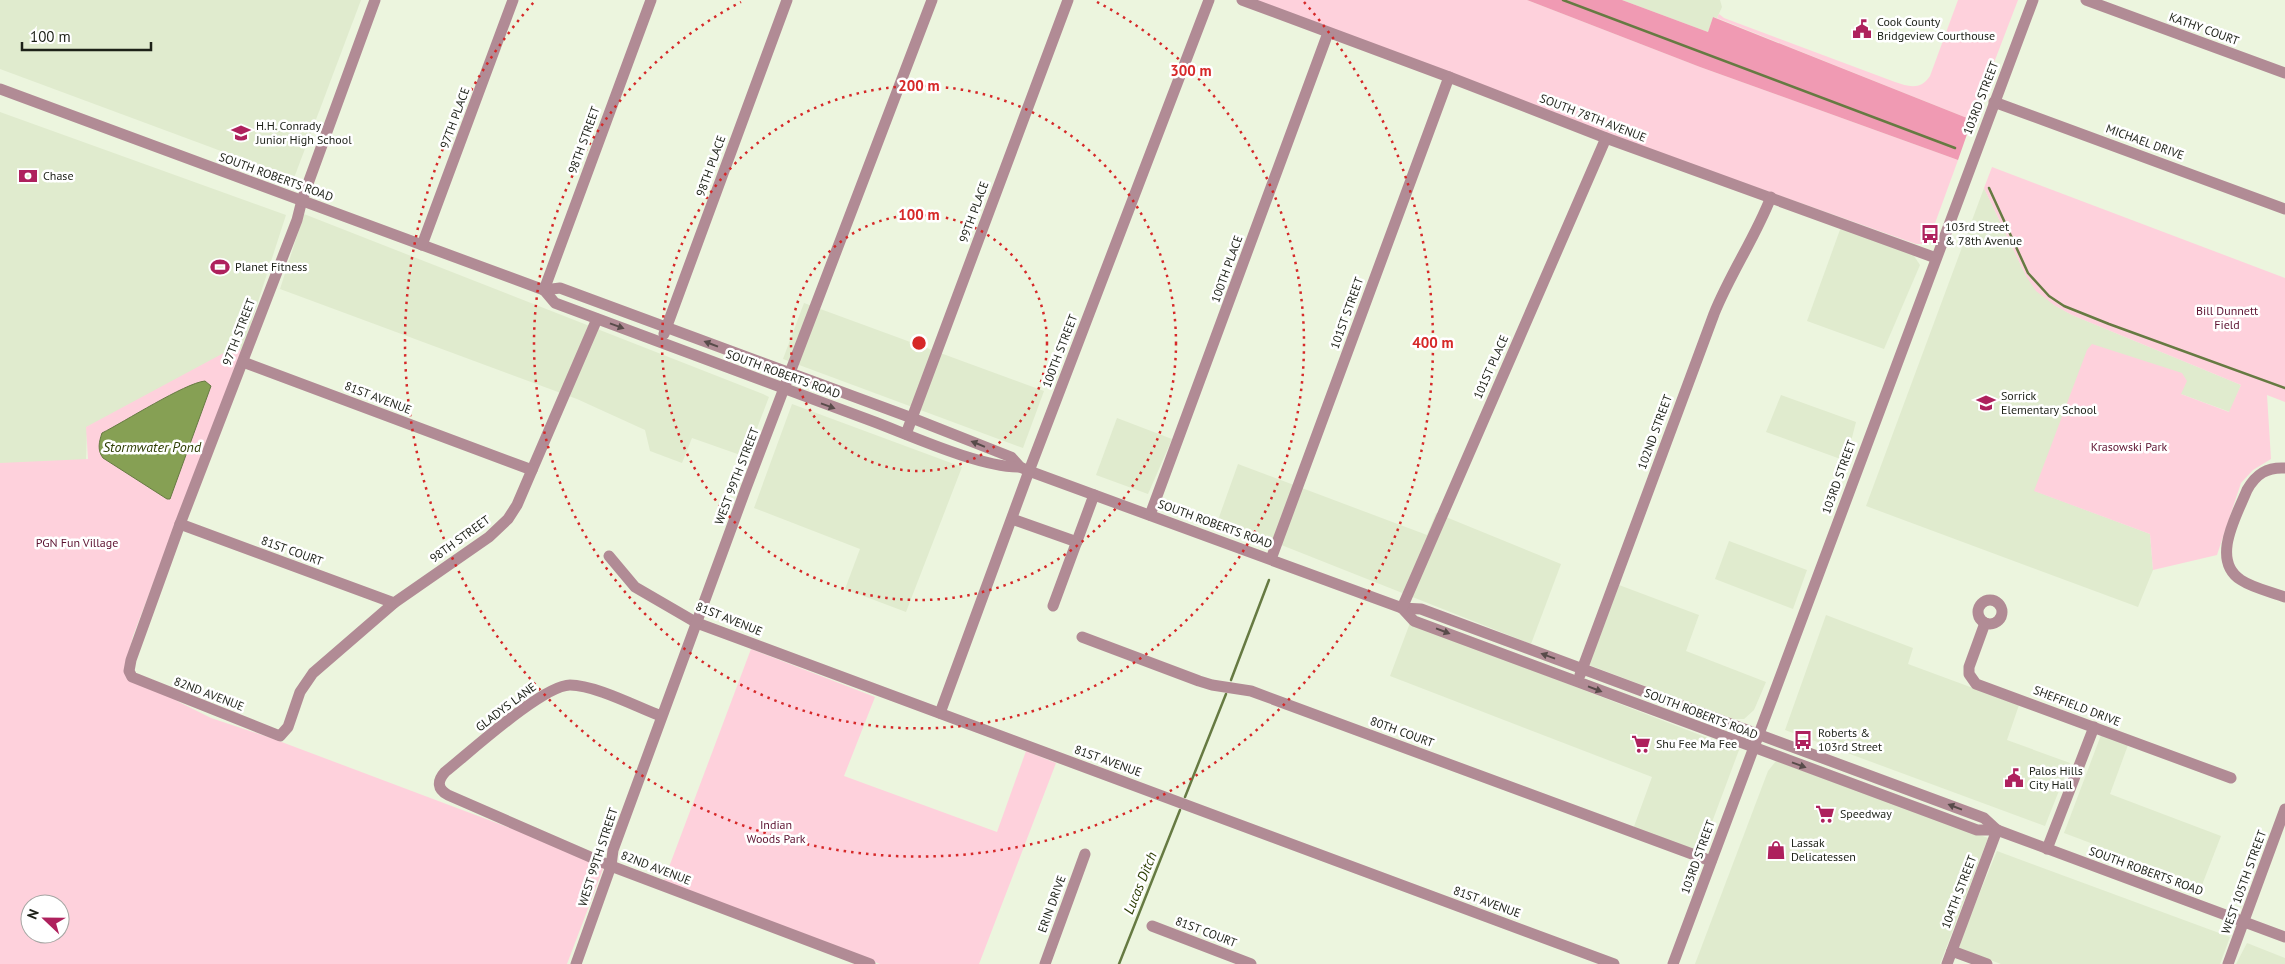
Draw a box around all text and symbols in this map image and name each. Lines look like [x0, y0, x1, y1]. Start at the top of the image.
street label: KATHY COURT [2167, 9, 2241, 48]
place label: Cook County Bridgeview Courthouse [1877, 14, 1995, 43]
public building icon: Cook County Bridgeview Courthouse [1851, 18, 1873, 40]
scale bar [22, 20, 151, 52]
text: 100 m [30, 27, 71, 46]
street label: 103RD STREET [1960, 59, 2002, 137]
text: 300 m [1170, 61, 1212, 80]
text: 200 m [898, 76, 940, 95]
street label: 97TH PLACE [437, 85, 473, 150]
street label: SOUTH 78TH AVENUE [1538, 90, 1649, 145]
street label: 98TH STREET [564, 104, 603, 176]
place label: H.H. Conrady Junior High School [255, 118, 352, 147]
street label: MICHAEL DRIVE [2104, 120, 2186, 163]
school or university icon: H.H. Conrady Junior High School [230, 122, 252, 144]
street label: 98TH PLACE [693, 133, 729, 198]
street label: SOUTH ROBERTS ROAD [217, 149, 336, 204]
bank icon: Chase [17, 165, 39, 187]
place label: Chase [43, 168, 74, 183]
street label: 99TH PLACE [956, 179, 992, 244]
text: 100 m [898, 205, 940, 224]
place label: 103rd Street & 78th Avenue [1945, 219, 2022, 248]
bus stop icon: 103rd Street & 78th Avenue [1919, 223, 1941, 245]
street label: 100TH PLACE [1207, 233, 1246, 305]
sports icon: Planet Fitness [209, 256, 231, 278]
place label: Planet Fitness [235, 259, 307, 274]
street label: 101ST STREET [1327, 275, 1367, 351]
street label: 97TH STREET [219, 296, 258, 368]
park label: Bill Dunnett Field [2196, 303, 2258, 332]
street label: 100TH STREET [1039, 312, 1080, 390]
one-way arrow [610, 322, 625, 330]
text: 400 m [1412, 333, 1454, 352]
street label: 101ST PLACE [1470, 333, 1511, 401]
centre of rings [910, 334, 928, 352]
one-way arrow [704, 340, 718, 348]
street label: SOUTH ROBERTS ROAD [724, 346, 843, 401]
street label: 81ST AVENUE [343, 378, 414, 417]
place label: Sorrick Elementary School [2001, 388, 2097, 417]
street label: 102ND STREET [1634, 392, 1675, 471]
school or university icon: Sorrick Elementary School [1975, 392, 1997, 414]
one-way arrow [821, 403, 836, 410]
street label: WEST 99TH STREET [711, 425, 762, 527]
water label: Stormwater Pond [103, 438, 202, 456]
street label: 103RD STREET [1818, 438, 1859, 516]
park label: Krasowski Park [2091, 439, 2167, 454]
one-way arrow [970, 440, 985, 448]
street label: SOUTH ROBERTS ROAD [1156, 496, 1275, 551]
street label: 98TH STREET [427, 512, 493, 565]
street label: 81ST COURT [259, 532, 325, 569]
park label: PGN Fun Village [36, 535, 118, 550]
street label: 81ST AVENUE [694, 598, 765, 639]
one-way arrow [1436, 628, 1450, 636]
one-way arrow [1540, 652, 1555, 660]
street label: 82ND AVENUE [172, 673, 246, 714]
street label: GLADYS LANE [472, 679, 539, 734]
street label: SHEFFIELD DRIVE [2031, 682, 2123, 729]
one-way arrow [1588, 685, 1603, 693]
street label: SOUTH ROBERTS ROAD [1642, 685, 1760, 742]
street label: 80TH COURT [1368, 713, 1436, 750]
place label: Roberts & 103rd Street [1818, 725, 1882, 754]
bus stop icon: Roberts & 103rd Street [1792, 729, 1814, 751]
supermarket icon: Shu Fee Ma Fee [1630, 733, 1652, 755]
place label: Shu Fee Ma Fee [1656, 736, 1737, 751]
street label: 81ST AVENUE [1072, 741, 1144, 780]
one-way arrow [1791, 762, 1806, 769]
place label: Palos Hills City Hall [2029, 763, 2083, 792]
public building icon: Palos Hills City Hall [2003, 767, 2025, 789]
supermarket icon: Speedway [1814, 803, 1836, 825]
one-way arrow [1948, 803, 1963, 810]
street label: WEST 99TH STREET [575, 805, 621, 908]
place label: Speedway [1840, 806, 1892, 821]
park label: Indian Woods Park [746, 817, 806, 846]
street label: 103RD STREET [1677, 818, 1718, 896]
street label: WEST 105TH STREET [2218, 828, 2269, 936]
place label: Lassak Delicatessen [1791, 835, 1856, 864]
shop icon: Lassak Delicatessen [1765, 839, 1787, 861]
street label: SOUTH ROBERTS ROAD [2087, 843, 2206, 898]
street label: 82ND AVENUE [619, 847, 693, 888]
water label: Lucas Ditch [1119, 849, 1161, 917]
street label: 104TH STREET [1938, 853, 1979, 931]
street label: ERIN DRIVE [1034, 873, 1069, 935]
street label: 81ST AVENUE [1451, 882, 1523, 921]
north arrow [20, 894, 70, 944]
text: N [23, 906, 43, 922]
street label: 81ST COURT [1173, 913, 1239, 950]

